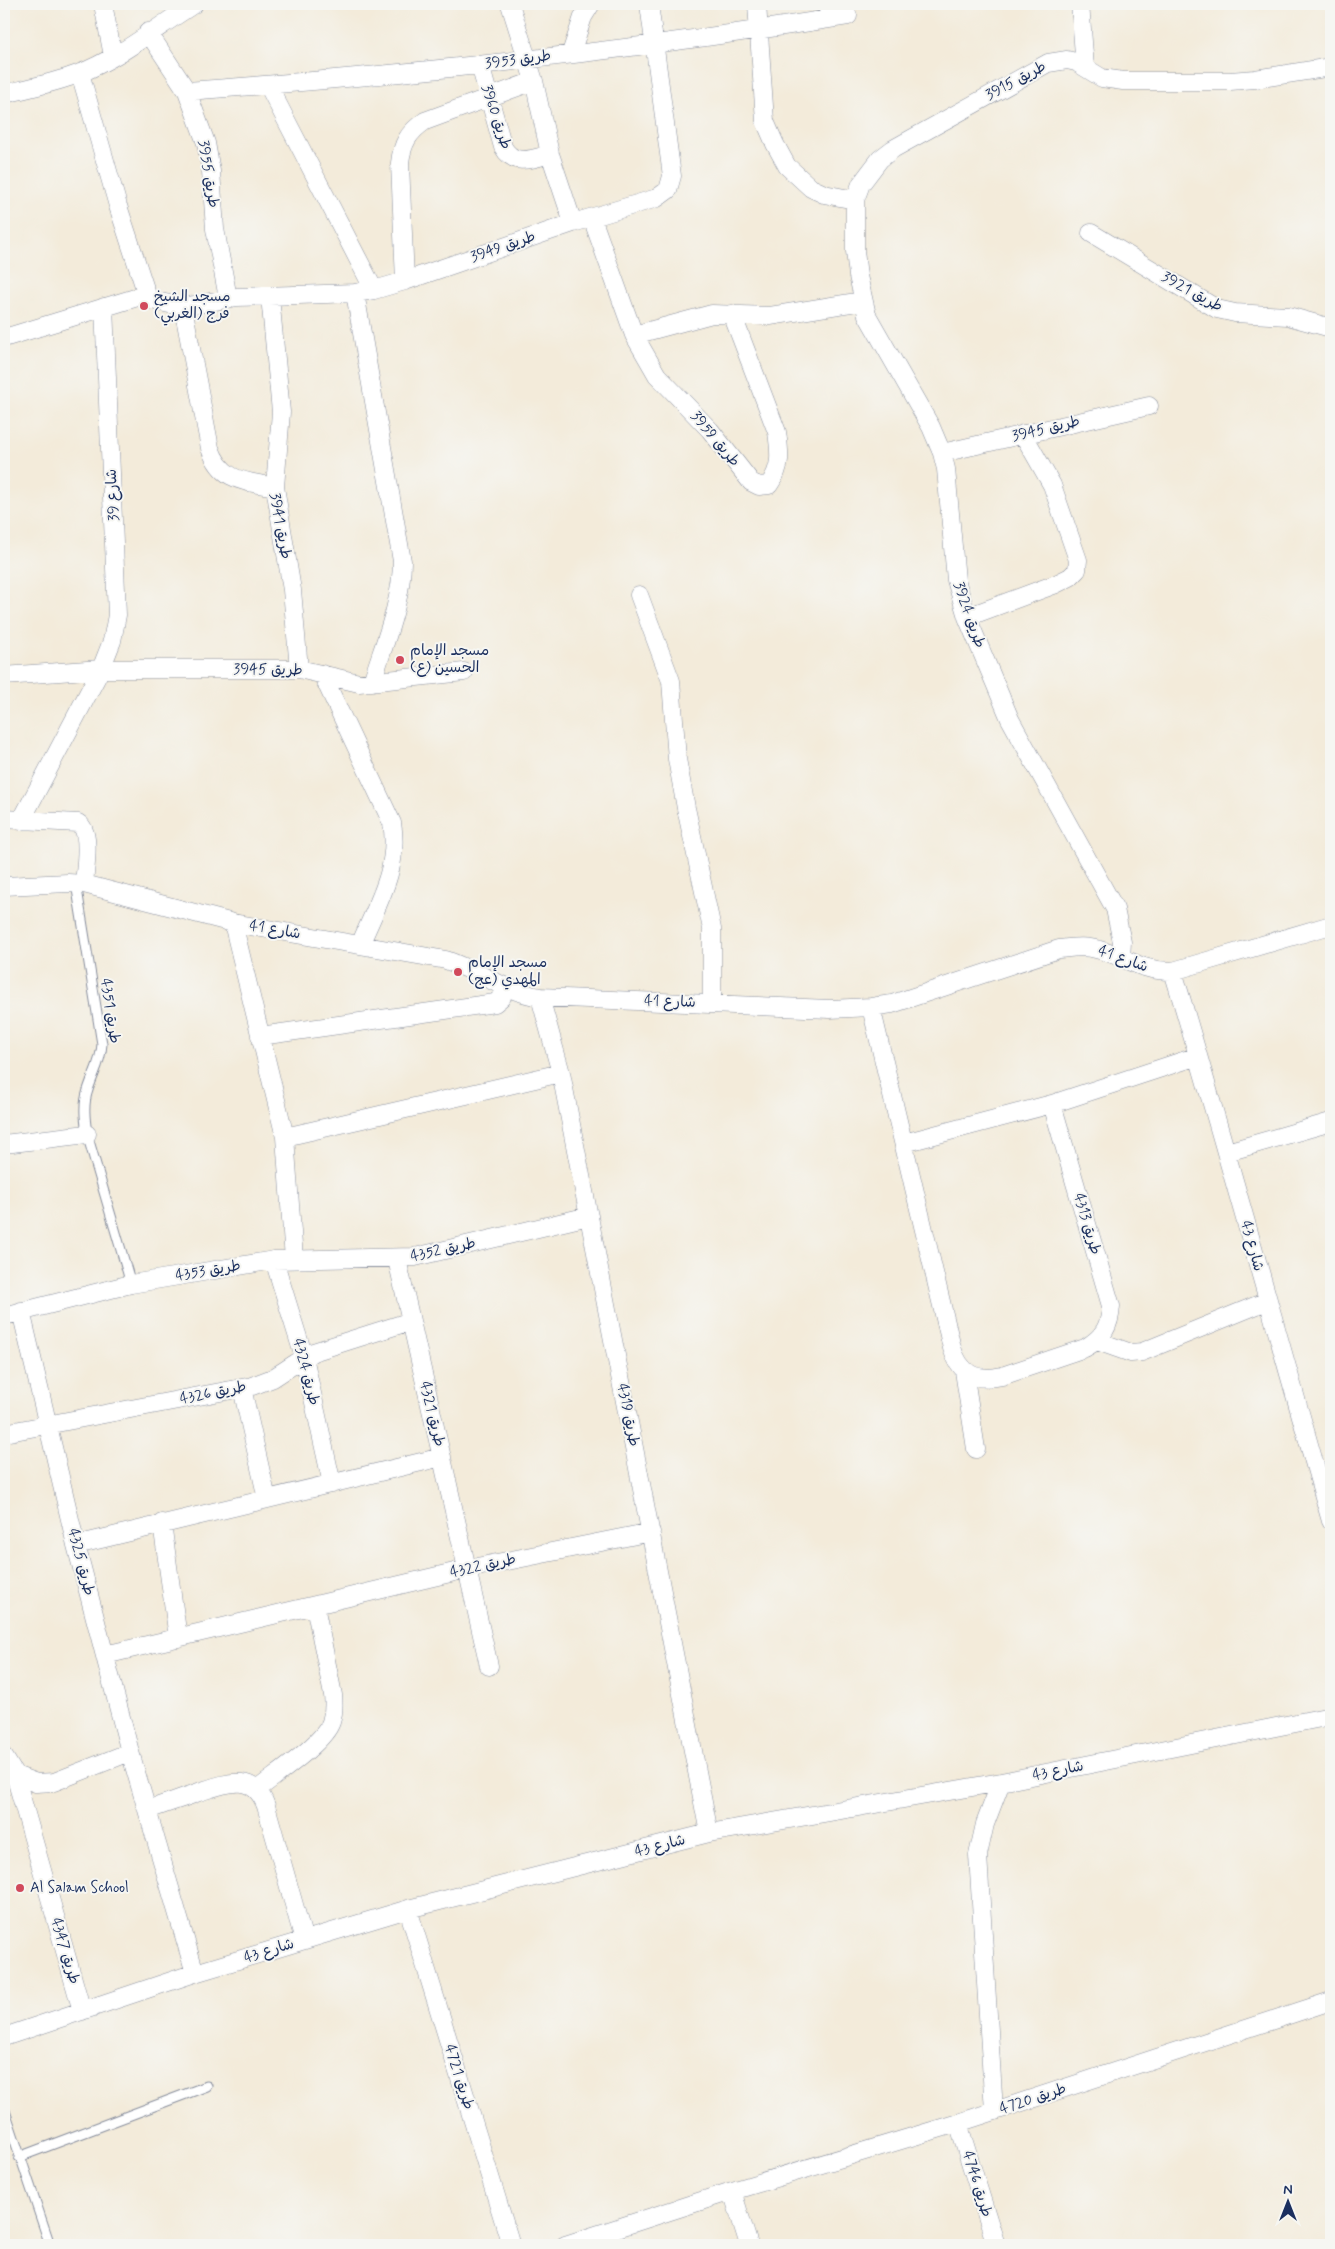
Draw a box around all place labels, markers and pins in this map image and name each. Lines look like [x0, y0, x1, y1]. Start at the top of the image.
place label: مسجد الشيخ فرج (الغربي) [154, 287, 231, 326]
marker: مسجد الشيخ فرج (الغربي) [138, 300, 150, 312]
place label: مسجد الإمام الحسين (ع) [410, 641, 489, 678]
marker: مسجد الإمام الحسين (ع) [394, 654, 406, 666]
place label: مسجد الإمام المهدي (عج) [468, 953, 547, 990]
marker: مسجد الإمام المهدي (عج) [452, 966, 464, 978]
place label: Al Salam School [30, 1878, 129, 1898]
marker: Al Salam School [14, 1882, 26, 1894]

